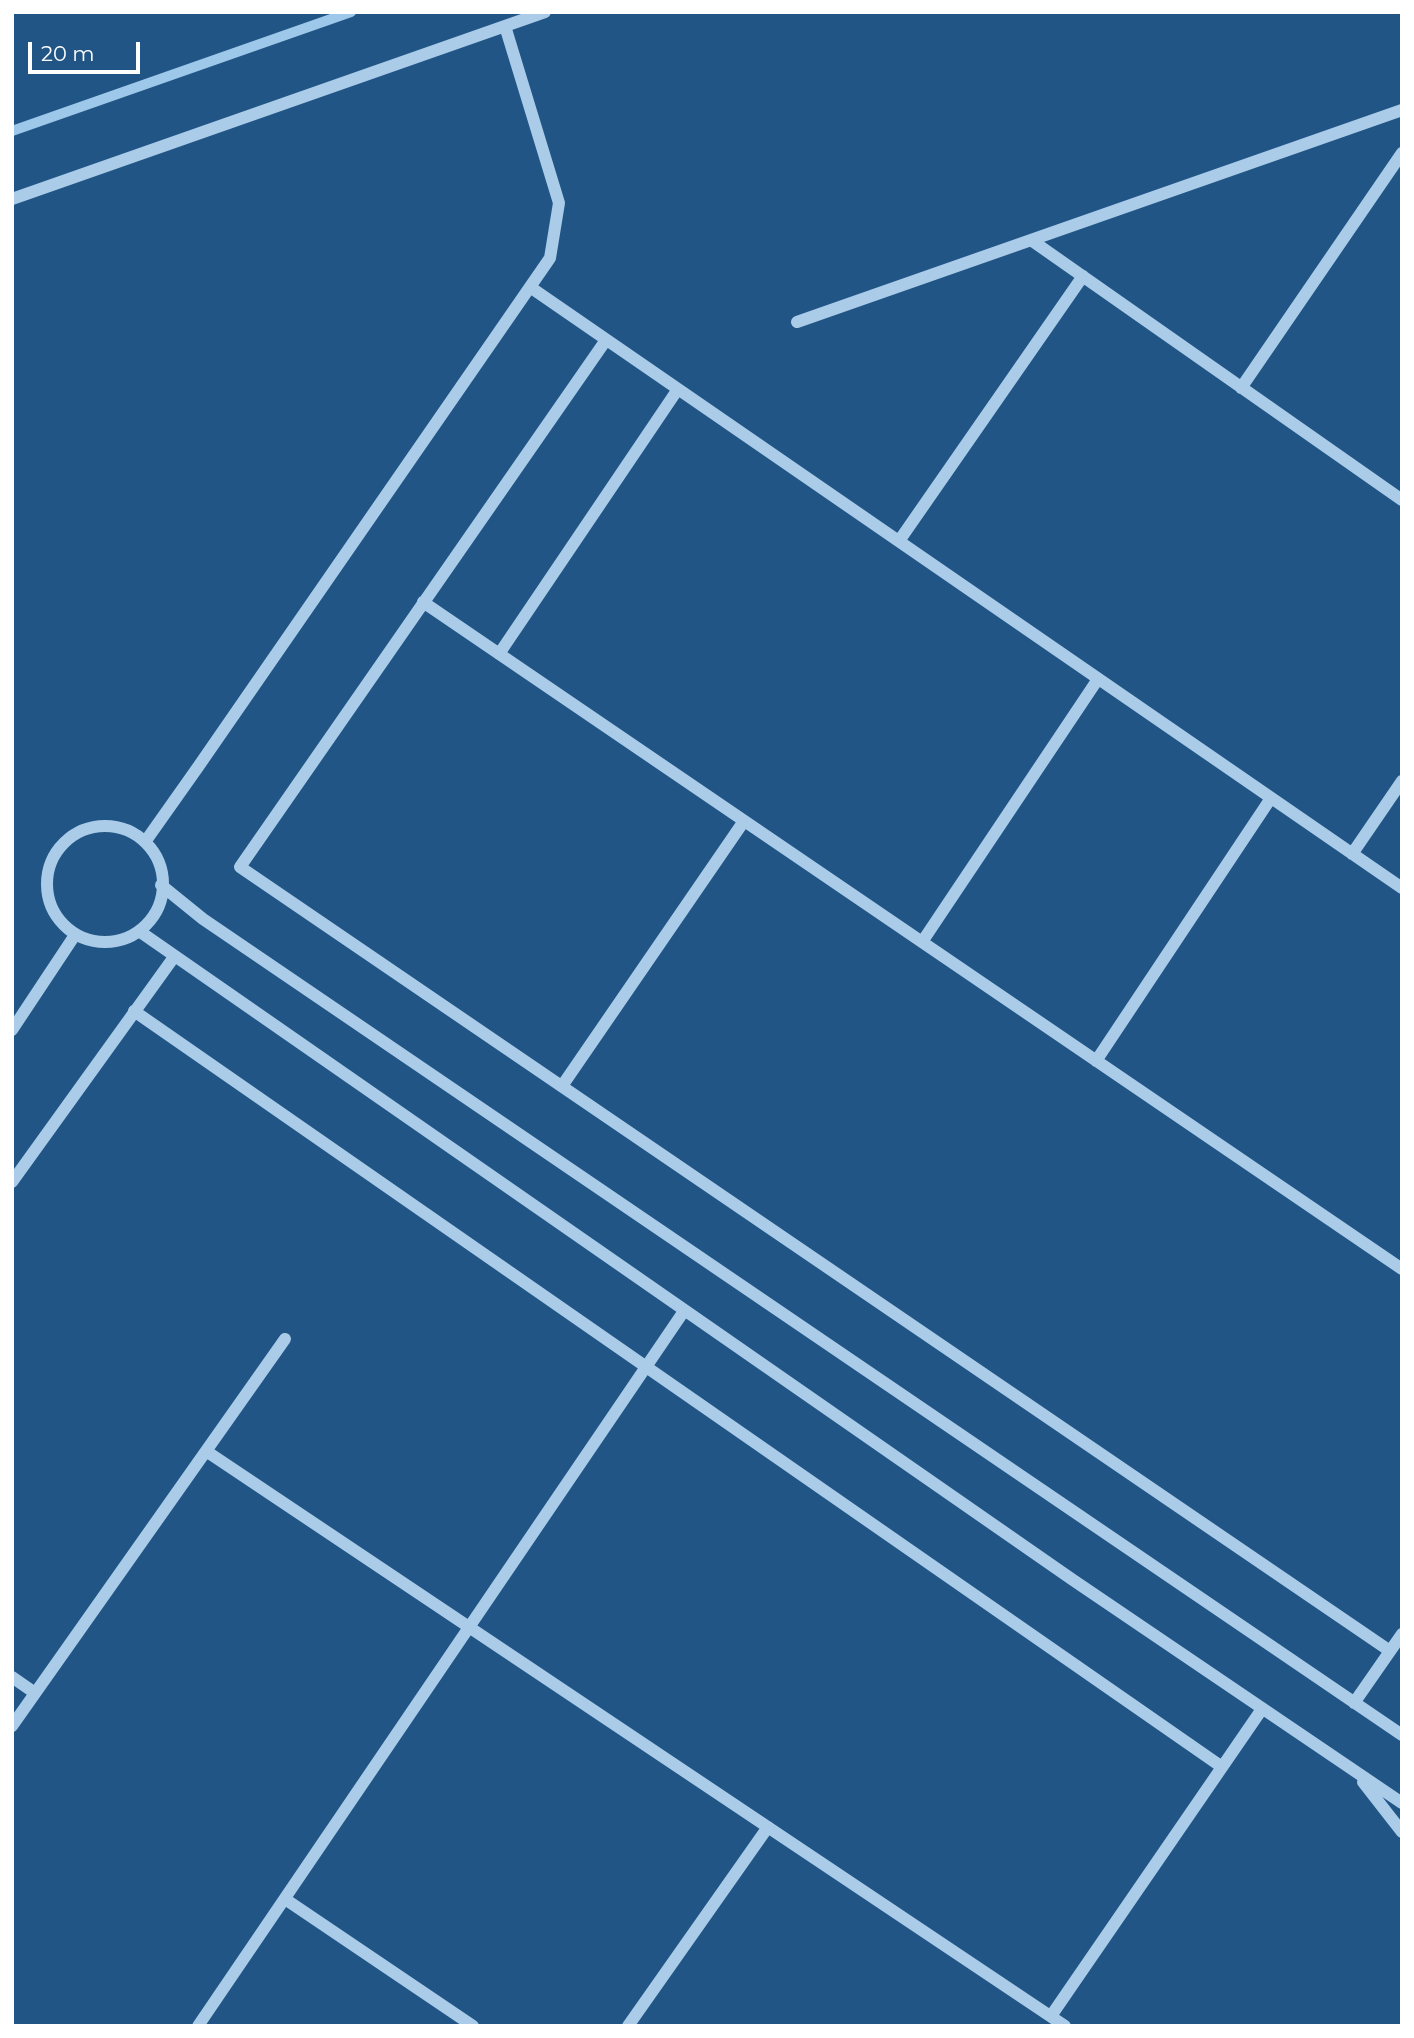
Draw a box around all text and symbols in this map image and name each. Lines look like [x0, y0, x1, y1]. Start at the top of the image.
scale bar [32, 28, 144, 72]
text: 20 m [41, 41, 95, 66]

